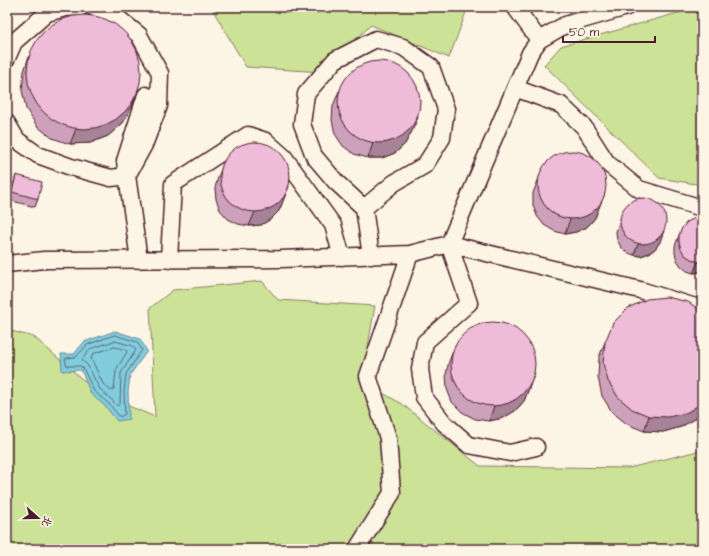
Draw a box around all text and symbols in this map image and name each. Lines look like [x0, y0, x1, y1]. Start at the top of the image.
scale bar [563, 18, 655, 44]
text: 50 m [569, 24, 600, 41]
north arrow [18, 498, 58, 538]
text: 北 [38, 514, 56, 529]

